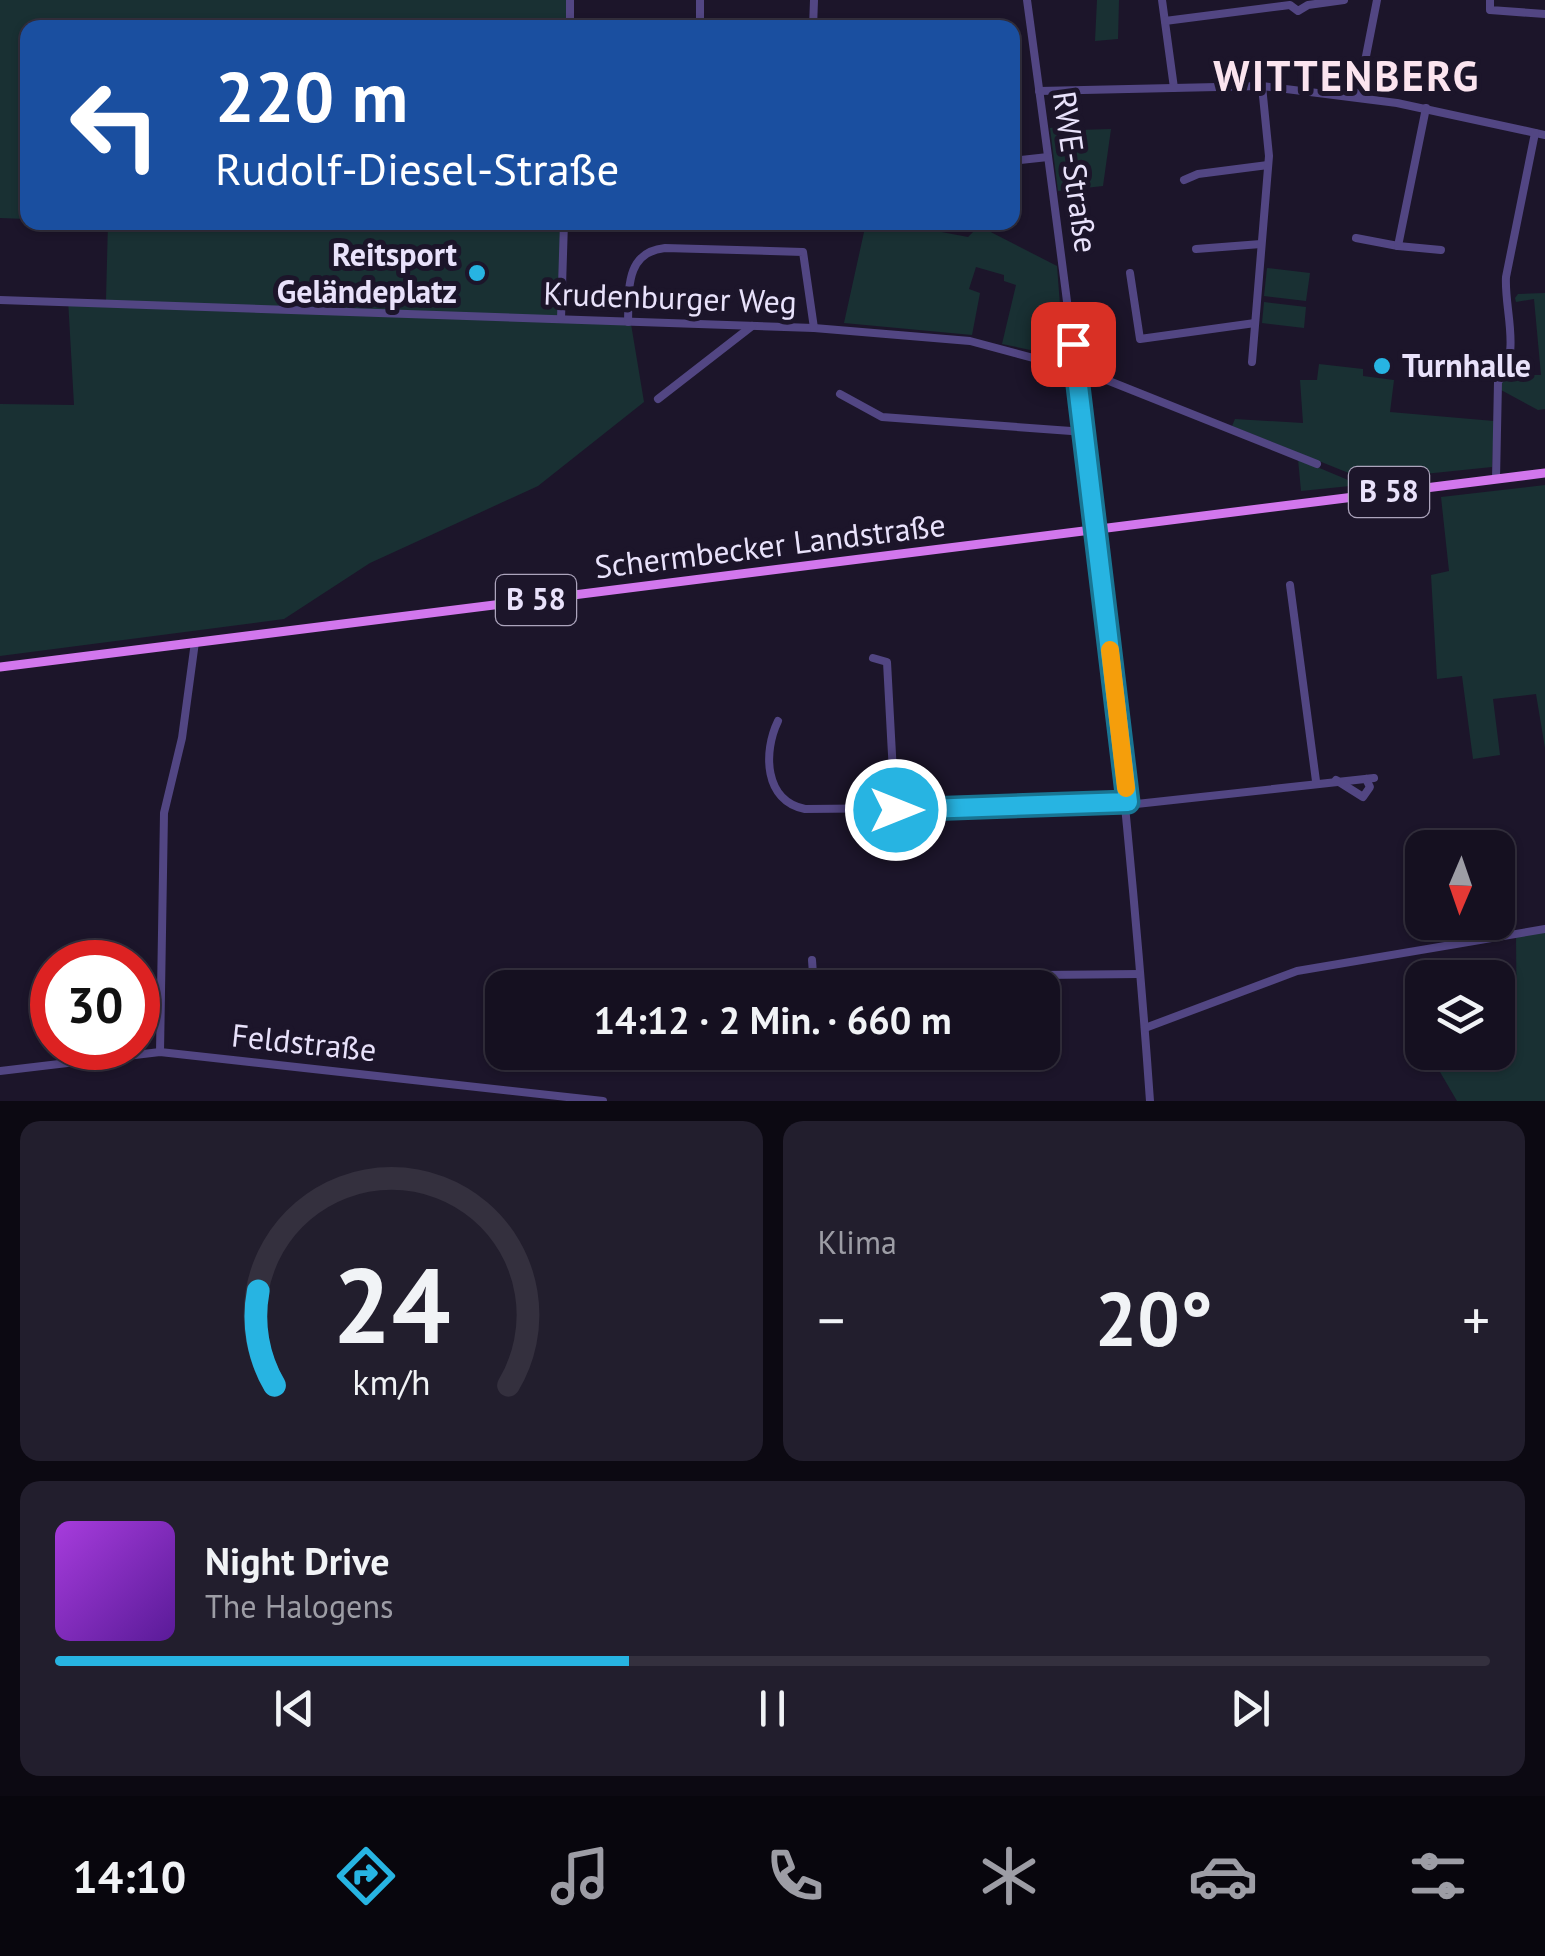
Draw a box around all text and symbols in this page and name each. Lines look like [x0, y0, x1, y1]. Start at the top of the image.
district label: WITTENBERG [1213, 48, 1481, 103]
text: 220 m [215, 51, 408, 141]
icon: left [50, 60, 180, 190]
street label: RWE-Straße [1044, 88, 1108, 255]
text: Rudolf-Diesel-Straße [215, 139, 619, 197]
place label: Reitsport Geländeplatz [277, 233, 458, 312]
marker: Reitsport Geländeplatz [466, 262, 488, 284]
street label: Krudenburger Weg [543, 272, 798, 322]
pin [1031, 302, 1116, 387]
icon: arrive [1046, 317, 1101, 372]
place label: Turnhalle [1402, 344, 1531, 386]
marker: Turnhalle [1371, 355, 1393, 377]
road number: B 58 [1349, 467, 1429, 517]
street label: Schermbecker Landstraße [592, 503, 948, 587]
road number: B 58 [496, 575, 576, 625]
position arrow [844, 758, 948, 862]
north arrow [1405, 830, 1515, 940]
map controls [1405, 830, 1515, 1070]
speed limit sign: 30 [30, 940, 160, 1070]
button: layers [1405, 960, 1515, 1070]
text: 14:12 · 2 Min. · 660 m [593, 995, 952, 1044]
street label: Feldstraße [229, 1014, 379, 1071]
text: Klima [818, 1221, 897, 1263]
text: 24 [332, 1237, 450, 1372]
text: 20° [1095, 1270, 1213, 1367]
text: − [818, 1284, 845, 1355]
text: + [1462, 1284, 1490, 1355]
text: km/h [352, 1359, 430, 1405]
text: Night Drive [205, 1536, 389, 1585]
text: The Halogens [205, 1585, 393, 1627]
icon: previous [267, 1681, 322, 1736]
icon: pause [745, 1681, 800, 1736]
icon: next [1223, 1681, 1278, 1736]
icon: directions [331, 1841, 401, 1911]
icon: music [545, 1841, 615, 1911]
icon: phone [760, 1841, 830, 1911]
icon: climate [974, 1841, 1044, 1911]
icon: car [1188, 1841, 1258, 1911]
icon: filters [1403, 1841, 1473, 1911]
text: 14:10 [72, 1847, 186, 1905]

